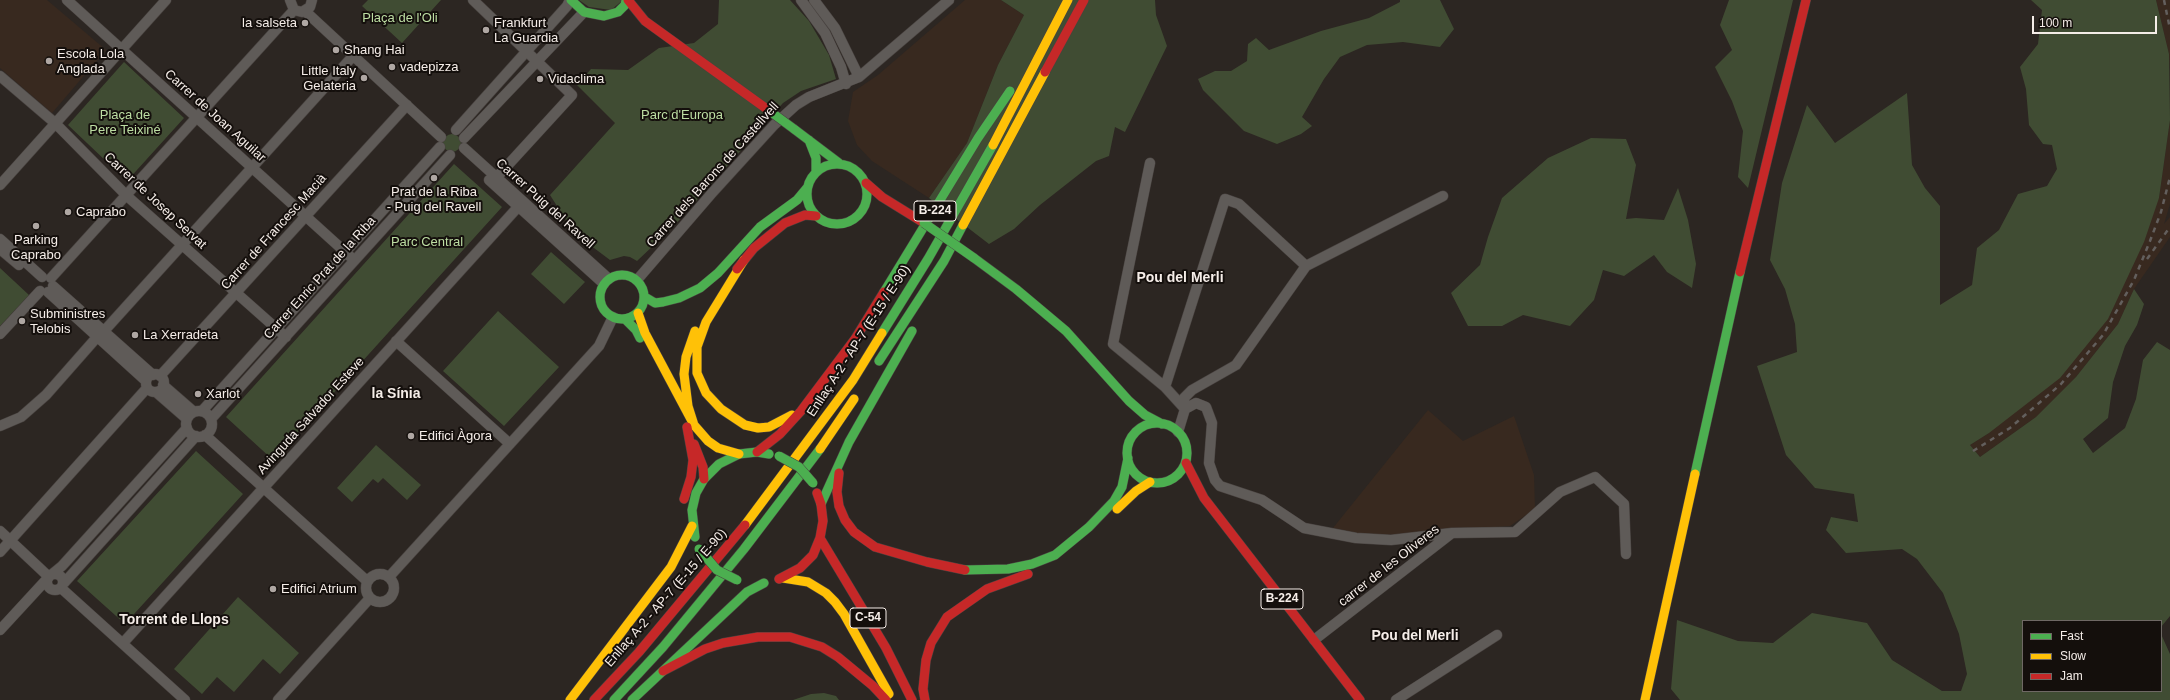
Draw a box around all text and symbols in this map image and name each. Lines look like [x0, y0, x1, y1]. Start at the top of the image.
scale bar [2034, 8, 2159, 34]
park label: Plaça de l'Oli [362, 10, 438, 26]
place label: la salseta [242, 15, 297, 31]
place label: Frankfurt La Guardia [494, 15, 558, 46]
text: 100 m [2039, 16, 2072, 30]
marker: la salseta [300, 18, 310, 28]
marker: Frankfurt La Guardia [481, 25, 491, 35]
place label: Shang Hai [344, 42, 405, 58]
marker: Shang Hai [331, 45, 341, 55]
place label: Escola Lola Anglada [57, 46, 124, 77]
marker: Escola Lola Anglada [44, 56, 54, 66]
place label: vadepizza [400, 59, 459, 75]
marker: vadepizza [387, 62, 397, 72]
place label: Little Italy Gelateria [301, 63, 356, 94]
street label: Carrer de Joan Aguilar [161, 66, 269, 166]
place label: Vidaclima [548, 71, 604, 87]
marker: Little Italy Gelateria [359, 73, 369, 83]
marker: Vidaclima [535, 74, 545, 84]
street label: Carrer dels Barons de Castellvell [644, 99, 782, 251]
park label: Plaça de Pere Teixiné [89, 107, 161, 138]
park label: Parc d'Europa [641, 107, 723, 123]
street label: Carrer de Josep Servat [101, 149, 209, 253]
street label: Carrer Puig del Ravell [493, 156, 597, 252]
street label: Carrer de Francesc Macià [218, 171, 330, 293]
marker: Prat de la Riba - Puig del Ravell [429, 173, 439, 183]
place label: Prat de la Riba - Puig del Ravell [387, 184, 481, 215]
road number: B-224 [914, 201, 956, 221]
place label: Caprabo [76, 204, 126, 220]
marker: Caprabo [63, 207, 73, 217]
street label: Carrer Enric Prat de la Riba [261, 213, 379, 343]
marker: Parking Caprabo [31, 221, 41, 231]
place label: Parking Caprabo [11, 232, 61, 263]
park label: Parc Central [391, 234, 463, 250]
street label: Enllaç A-2 - AP-7 (E-15 / E-90) [804, 262, 914, 420]
district label: Pou del Merli [1136, 270, 1224, 286]
place label: Subministres Telobis [30, 306, 105, 337]
marker: Subministres Telobis [17, 316, 27, 326]
place label: La Xerradeta [143, 327, 218, 343]
marker: La Xerradeta [130, 330, 140, 340]
street label: Avinguda Salvador Esteve [254, 354, 368, 478]
place label: Xarlot [206, 386, 240, 402]
district label: la Sínia [371, 386, 421, 402]
marker: Xarlot [193, 389, 203, 399]
place label: Edifici Àgora [419, 428, 492, 444]
marker: Edifici Àgora [406, 431, 416, 441]
street label: carrer de les Oliveres [1336, 522, 1442, 610]
street label: Enllaç A-2 - AP-7 (E-15 / E-90) [602, 526, 730, 670]
place label: Edifici Atrium [281, 581, 357, 597]
marker: Edifici Atrium [268, 584, 278, 594]
road number: B-224 [1261, 589, 1303, 609]
road number: C-54 [850, 608, 886, 628]
district label: Torrent de Llops [119, 612, 229, 628]
legend [2022, 620, 2162, 692]
district label: Pou del Merli [1371, 628, 1459, 644]
text: Fast [2060, 629, 2083, 643]
text: Slow [2060, 649, 2086, 663]
text: Jam [2060, 669, 2083, 683]

